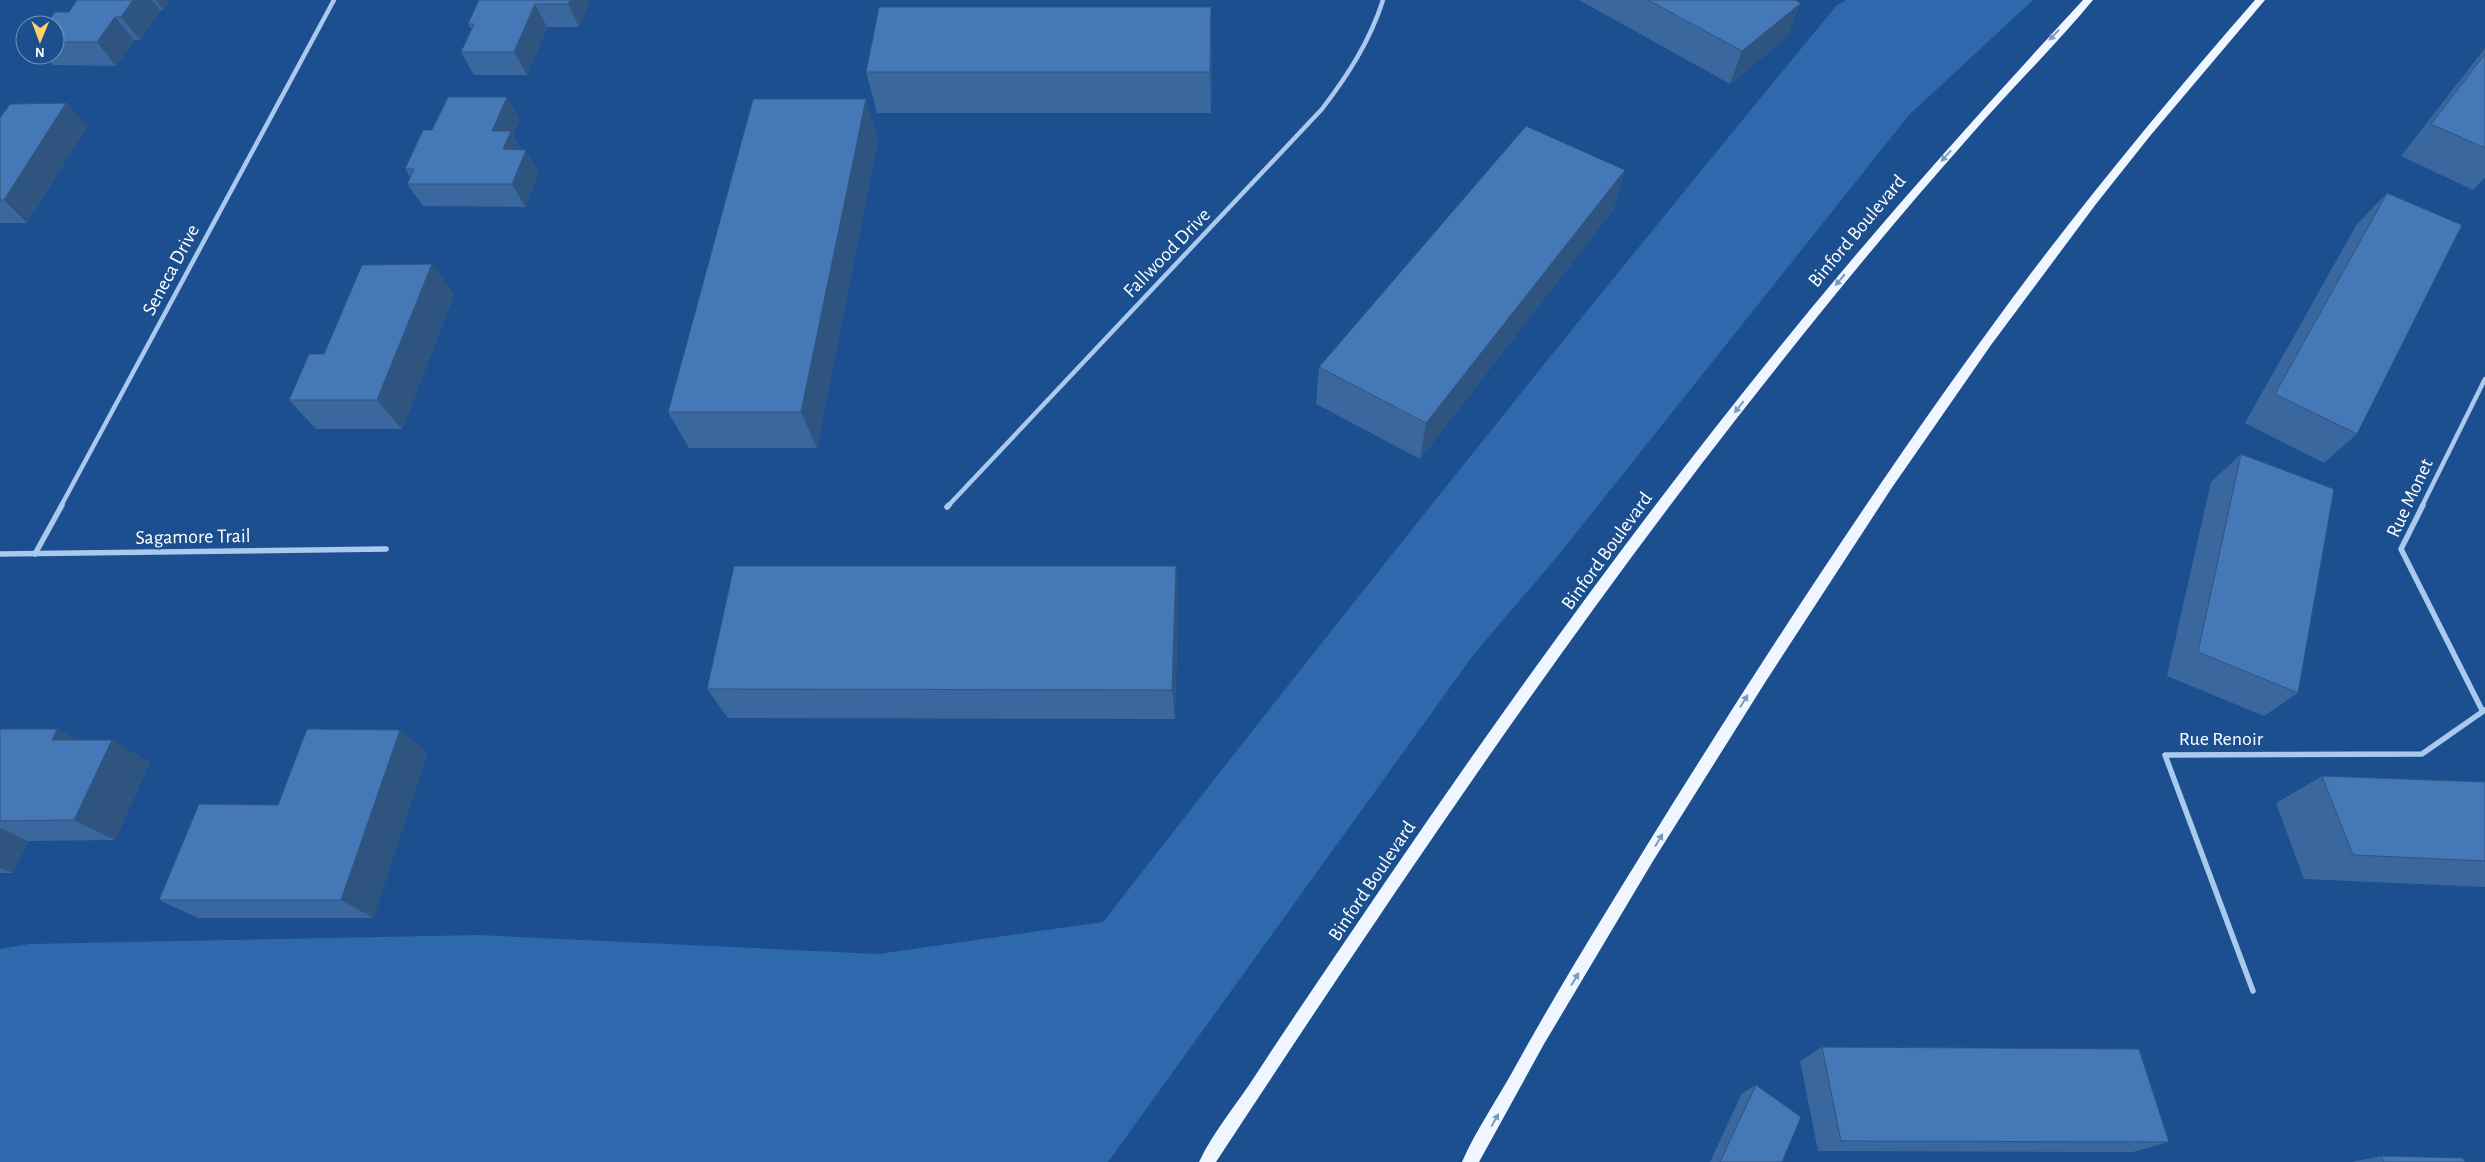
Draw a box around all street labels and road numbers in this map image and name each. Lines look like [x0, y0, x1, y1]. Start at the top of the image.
street label: Binford Boulevard [1804, 171, 1910, 291]
street label: Fallwood Drive [1120, 205, 1214, 301]
street label: Seneca Drive [139, 221, 203, 319]
street label: Rue Monet [2383, 455, 2437, 540]
street label: Binford Boulevard [1558, 489, 1656, 613]
street label: Sagamore Trail [135, 526, 251, 548]
street label: Rue Renoir [2179, 729, 2264, 749]
street label: Binford Boulevard [1325, 817, 1419, 945]

